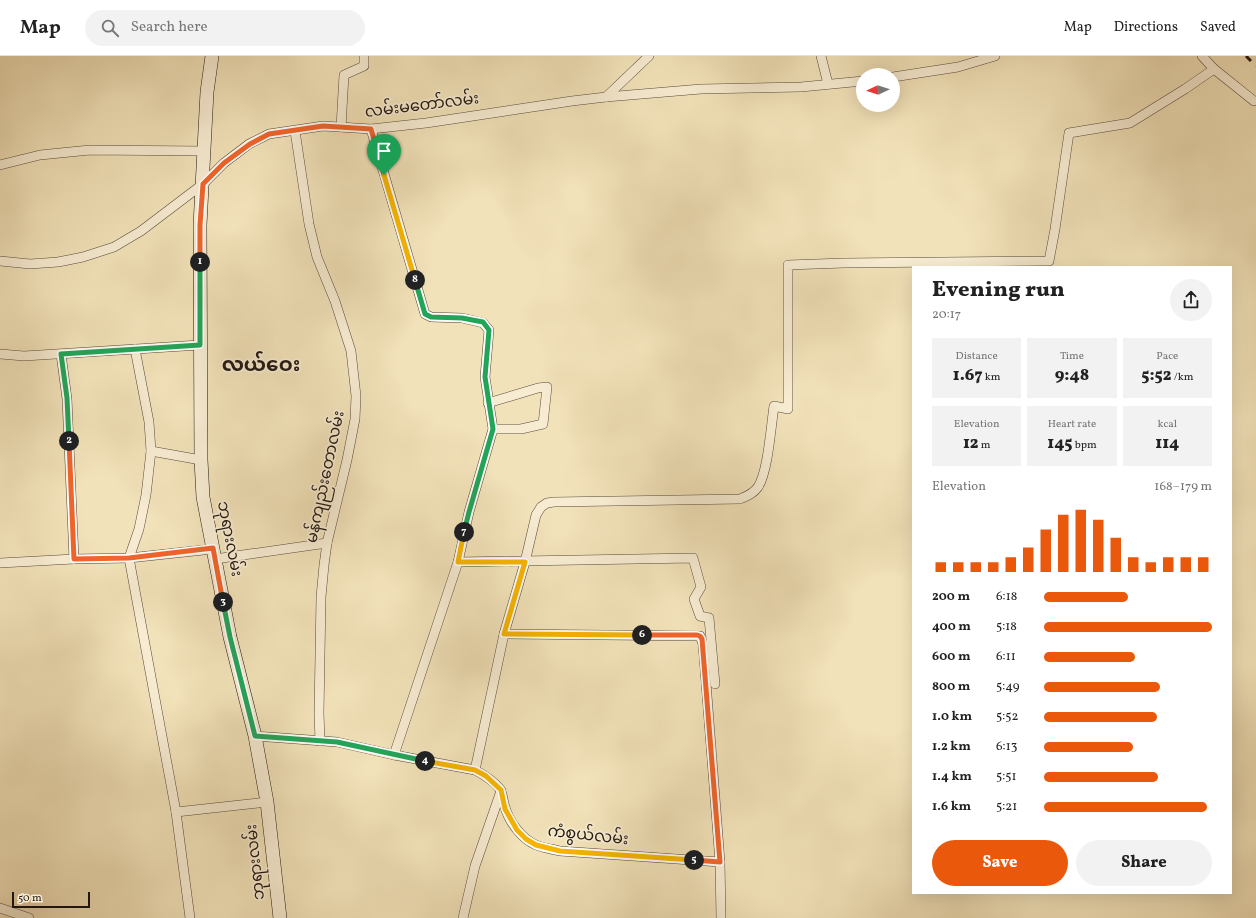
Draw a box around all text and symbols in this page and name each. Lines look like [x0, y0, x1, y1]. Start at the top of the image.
search box [85, 10, 365, 46]
text: Map [20, 15, 61, 41]
icon: search [99, 17, 121, 39]
text: Search here [131, 17, 208, 38]
text: Map [1064, 18, 1092, 37]
text: Directions [1114, 18, 1178, 37]
text: Saved [1200, 18, 1236, 37]
north arrow [856, 68, 900, 112]
map controls [856, 68, 900, 112]
street label: လမ်းမတော်လမ်း [363, 86, 480, 124]
pin [367, 134, 401, 175]
icon: arrive [373, 140, 395, 162]
pin: 1 [190, 252, 210, 272]
text: 1 [198, 254, 202, 269]
pin: 8 [405, 270, 425, 290]
text: 8 [412, 272, 418, 287]
text: Evening run [932, 275, 1065, 306]
button: share [1170, 279, 1212, 321]
text: 20:17 [932, 306, 961, 324]
text: Distance [956, 349, 998, 364]
text: Time [1060, 349, 1084, 364]
text: Pace [1156, 349, 1178, 364]
district label: လယ်ဝေး [222, 351, 300, 380]
text: 1.67 [953, 364, 983, 387]
text: 9:48 [1055, 364, 1089, 387]
text: 5:52 [1141, 364, 1171, 387]
text: km [983, 370, 1001, 385]
text: /km [1171, 370, 1193, 385]
street label: မန်ကျည်းတောလမ်း [299, 408, 352, 545]
text: Elevation [954, 417, 1000, 432]
text: Heart rate [1048, 417, 1096, 432]
text: kcal [1158, 417, 1177, 432]
pin: 2 [59, 431, 79, 451]
text: 12 [963, 432, 979, 455]
text: 145 [1047, 432, 1073, 455]
text: 114 [1155, 432, 1179, 455]
text: 2 [66, 433, 72, 448]
text: m [979, 438, 990, 453]
text: bpm [1073, 438, 1097, 453]
text: Elevation [932, 478, 986, 496]
text: 168–179 m [1154, 478, 1212, 496]
street label: ဘုရားလမ်း [209, 499, 249, 579]
pin: 7 [454, 522, 474, 542]
text: 7 [461, 524, 467, 539]
text: 200 m [932, 588, 970, 606]
text: 6:18 [996, 588, 1017, 606]
pin: 3 [213, 592, 233, 612]
text: 3 [220, 594, 226, 609]
text: 400 m [932, 618, 971, 636]
text: 5:18 [996, 618, 1017, 636]
pin: 6 [632, 625, 652, 645]
text: 6 [639, 627, 645, 642]
text: 600 m [932, 648, 970, 666]
text: 6:11 [996, 648, 1016, 666]
text: 800 m [932, 678, 970, 696]
text: 5:49 [996, 678, 1019, 696]
text: 1.0 km [932, 708, 972, 726]
text: 5:52 [996, 708, 1019, 726]
text: 1.2 km [932, 738, 971, 756]
text: 6:13 [996, 738, 1017, 756]
pin: 4 [415, 751, 435, 771]
text: 4 [422, 753, 428, 768]
text: 1.4 km [932, 768, 972, 786]
text: 5:51 [996, 768, 1017, 786]
text: 1.6 km [932, 798, 971, 816]
text: 5:21 [996, 798, 1017, 816]
street label: ကံစွယ်လမ်း [546, 819, 630, 852]
street label: ဘုရားလမ်း [239, 823, 273, 901]
button: Save [932, 840, 1068, 886]
button: Share [1076, 840, 1212, 886]
pin: 5 [684, 850, 704, 870]
text: 5 [691, 852, 697, 867]
scale bar [12, 890, 90, 909]
text: 50 m [18, 891, 42, 906]

